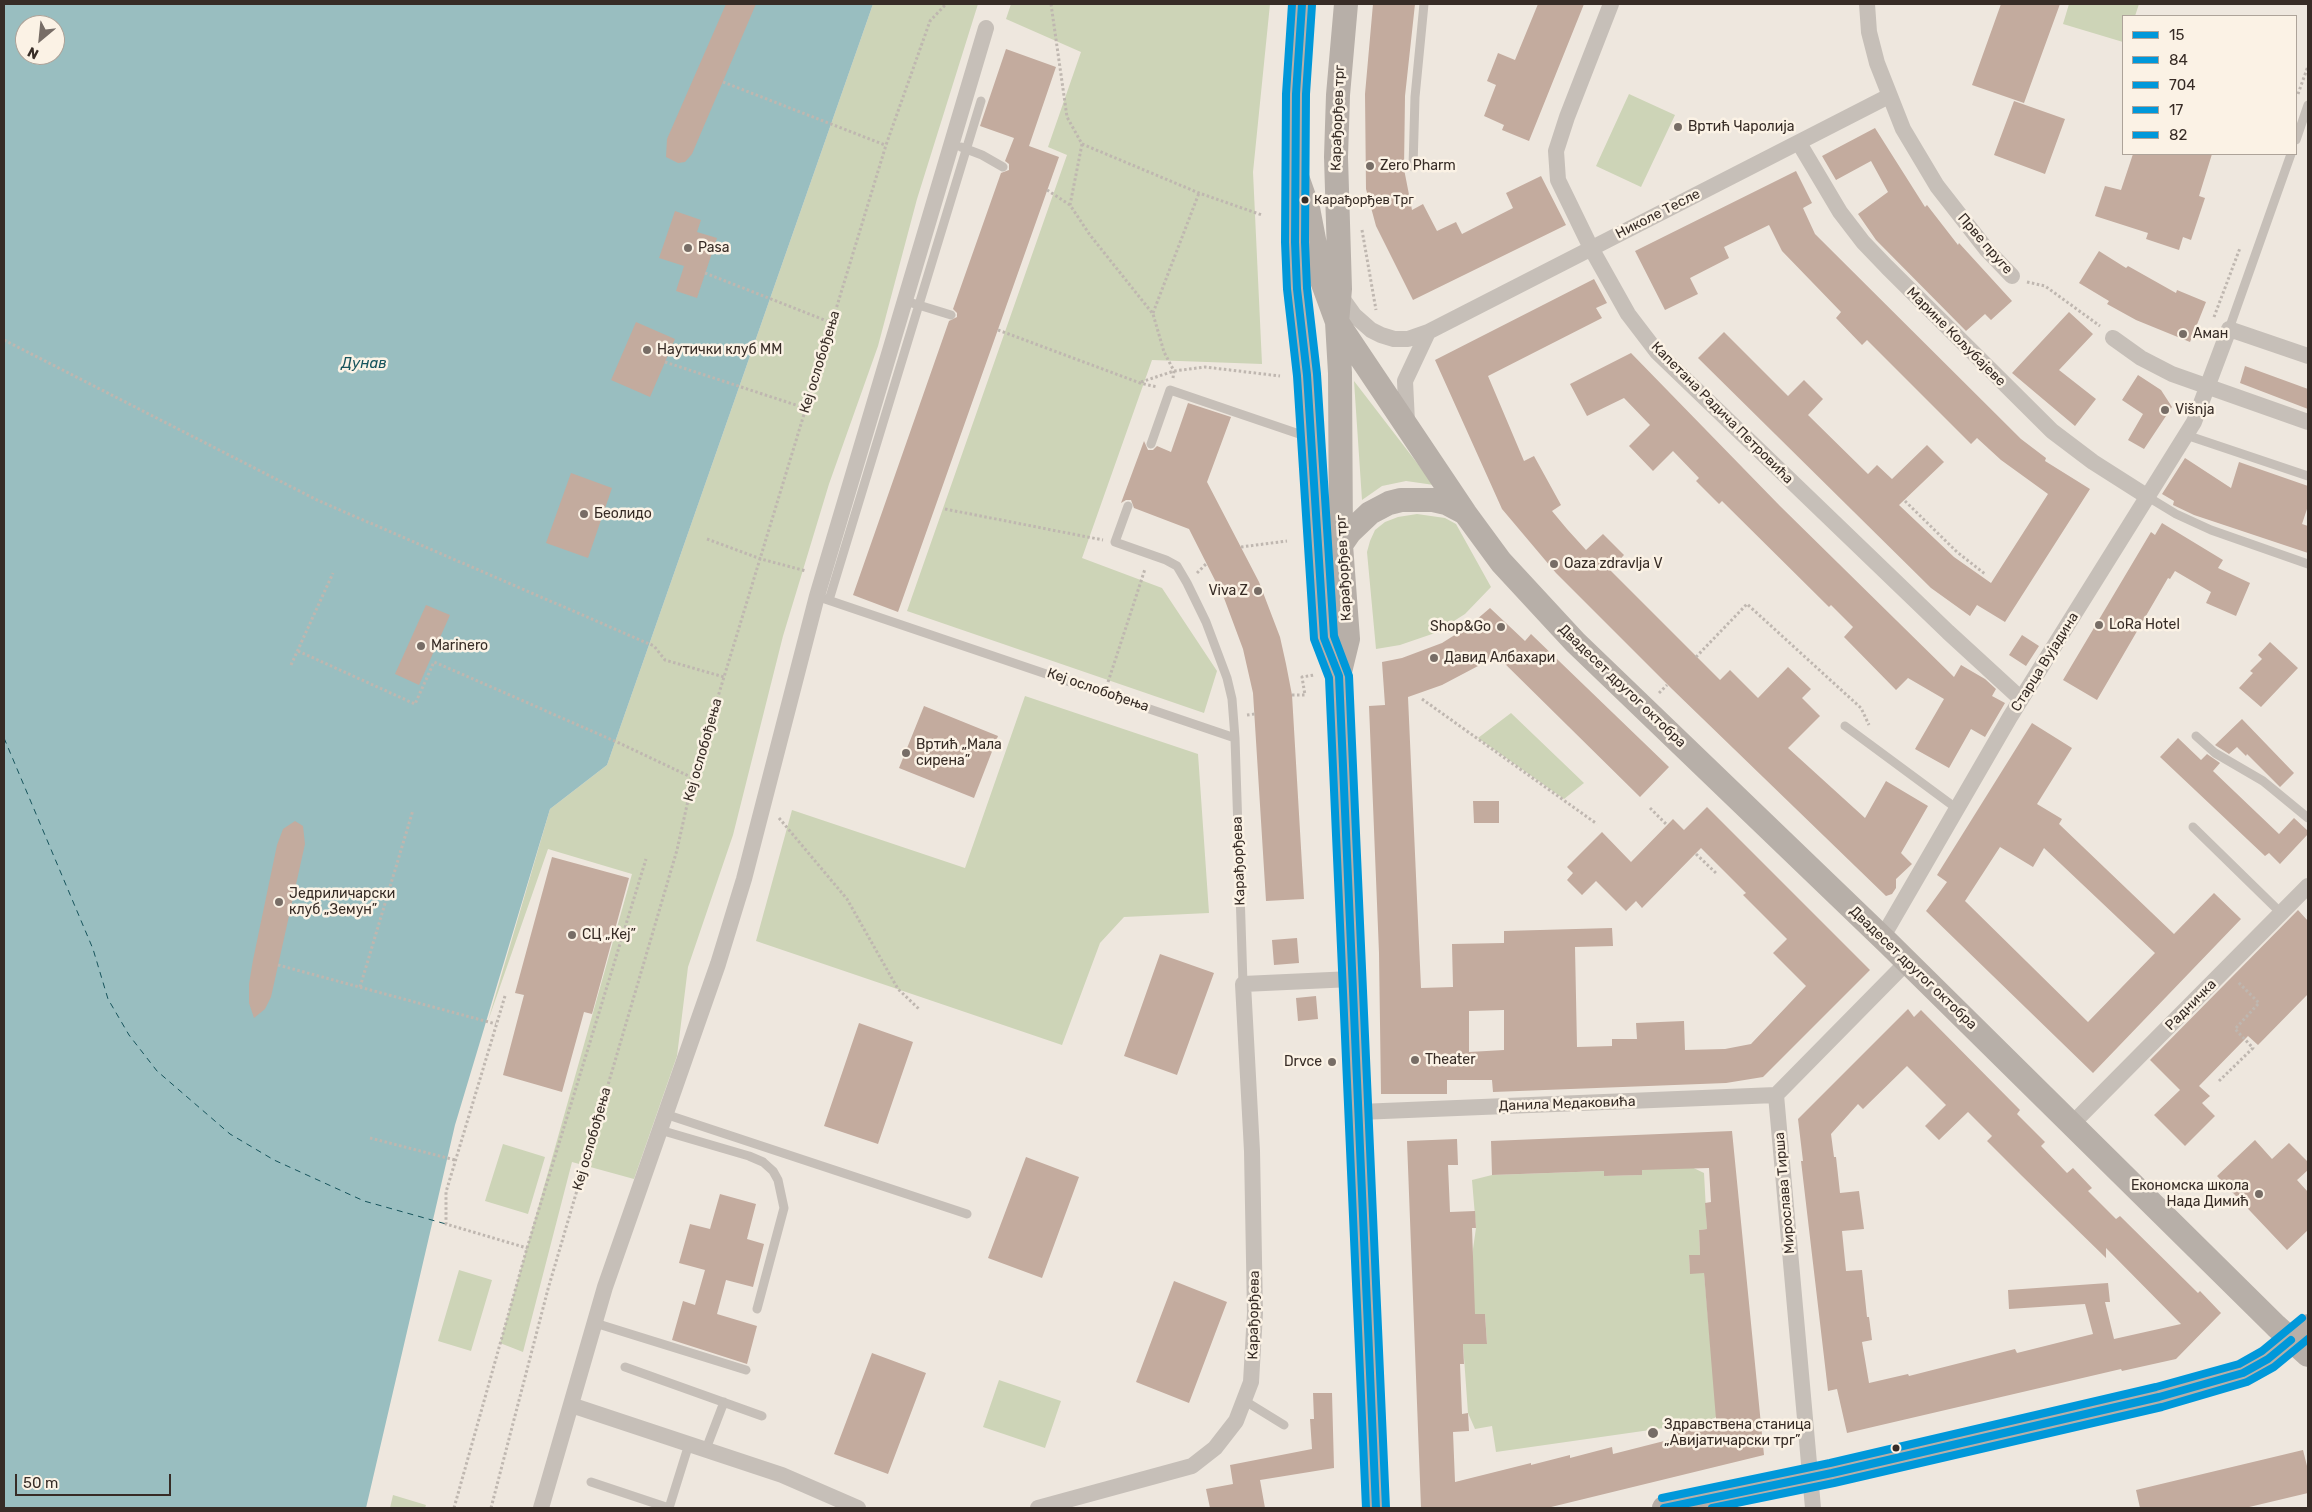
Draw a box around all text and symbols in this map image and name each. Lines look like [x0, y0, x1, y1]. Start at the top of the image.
north arrow [15, 15, 65, 65]
legend [2122, 15, 2297, 155]
text: 15 [2169, 26, 2184, 44]
text: N [25, 43, 42, 63]
text: 84 [2169, 51, 2188, 69]
street label: Карађорђев трг [1328, 64, 1348, 172]
text: 704 [2169, 76, 2196, 94]
text: 17 [2169, 101, 2183, 119]
place label: Вртић Чаролија [1688, 119, 1795, 135]
marker: Вртић Чаролија [1672, 121, 1684, 133]
text: 82 [2169, 126, 2187, 144]
place label: Zero Pharm [1380, 158, 1456, 174]
marker: Zero Pharm [1364, 160, 1376, 172]
street label: Николе Тесле [1613, 185, 1703, 243]
place label: Карађорђев Трг [1314, 192, 1414, 208]
marker: Карађорђев Трг [1300, 195, 1310, 205]
street label: Прве пруге [1954, 210, 2016, 278]
place label: Pasa [698, 240, 729, 256]
marker: Pasa [682, 242, 694, 254]
street label: Марине Кољубајеве [1903, 284, 2009, 390]
street label: Кеј ослобођења [796, 309, 844, 415]
place label: Аман [2193, 326, 2228, 342]
marker: Аман [2177, 328, 2189, 340]
street label: Капетана Радича Петровића [1647, 338, 1797, 488]
place label: Наутички клуб ММ [657, 342, 782, 358]
marker: Наутички клуб ММ [641, 344, 653, 356]
water label: Дунав [341, 355, 387, 373]
place label: Višnja [2175, 402, 2214, 418]
marker: Višnja [2159, 404, 2171, 416]
place label: Беолидо [594, 506, 652, 522]
marker: Беолидо [578, 508, 590, 520]
street label: Карађорђев трг [1333, 514, 1355, 622]
place label: Oaza zdravlja V [1564, 556, 1663, 572]
marker: Oaza zdravlja V [1548, 558, 1560, 570]
place label: Viva Z [1208, 583, 1248, 599]
marker: Viva Z [1252, 585, 1264, 597]
street label: Старца Вујадина [2008, 609, 2082, 715]
place label: LoRa Hotel [2109, 617, 2180, 633]
place label: Shop&Go [1430, 619, 1491, 635]
marker: LoRa Hotel [2093, 619, 2105, 631]
marker: Shop&Go [1495, 621, 1507, 633]
street label: Двадесет другог октобра [1555, 621, 1689, 751]
place label: Marinero [431, 638, 488, 654]
marker: Marinero [415, 640, 427, 652]
place label: Давид Албахари [1444, 650, 1555, 666]
marker: Давид Албахари [1428, 652, 1440, 664]
street label: Кеј ослобођења [1045, 665, 1151, 715]
street label: Кеј ослобођења [680, 697, 726, 803]
place label: Вртић „Мала сирена” [916, 737, 1002, 770]
marker: Вртић „Мала сирена” [900, 747, 912, 759]
street label: Карађорђева [1229, 816, 1249, 906]
place label: Једриличарски клуб „Земун” [289, 886, 395, 919]
marker: Једриличарски клуб „Земун” [273, 896, 285, 908]
street label: Двадесет другог октобра [1846, 903, 1980, 1033]
place label: СЦ „Кеј” [582, 927, 636, 943]
marker: СЦ „Кеј” [566, 929, 578, 941]
street label: Радничка [2162, 976, 2220, 1034]
place label: Theater [1425, 1052, 1475, 1068]
place label: Drvce [1284, 1054, 1322, 1070]
marker: Theater [1409, 1054, 1421, 1066]
marker: Drvce [1326, 1056, 1338, 1068]
street label: Кеј ослобођења [569, 1086, 615, 1192]
street label: Данила Медаковића [1498, 1093, 1636, 1115]
street label: Мирослава Тирша [1771, 1131, 1799, 1255]
place label: Економска школа Нада Димић [2131, 1178, 2249, 1210]
marker: Економска школа Нада Димић [2253, 1188, 2265, 1200]
street label: Карађорђева [1245, 1270, 1263, 1360]
place label: Здравствена станица „Авијатичарски трг” [1664, 1417, 1811, 1450]
marker: Здравствена станица „Авијатичарски трг” [1646, 1426, 1660, 1440]
unlabelled marker [1891, 1443, 1901, 1453]
scale bar [18, 1464, 174, 1496]
text: 50 m [23, 1474, 58, 1492]

